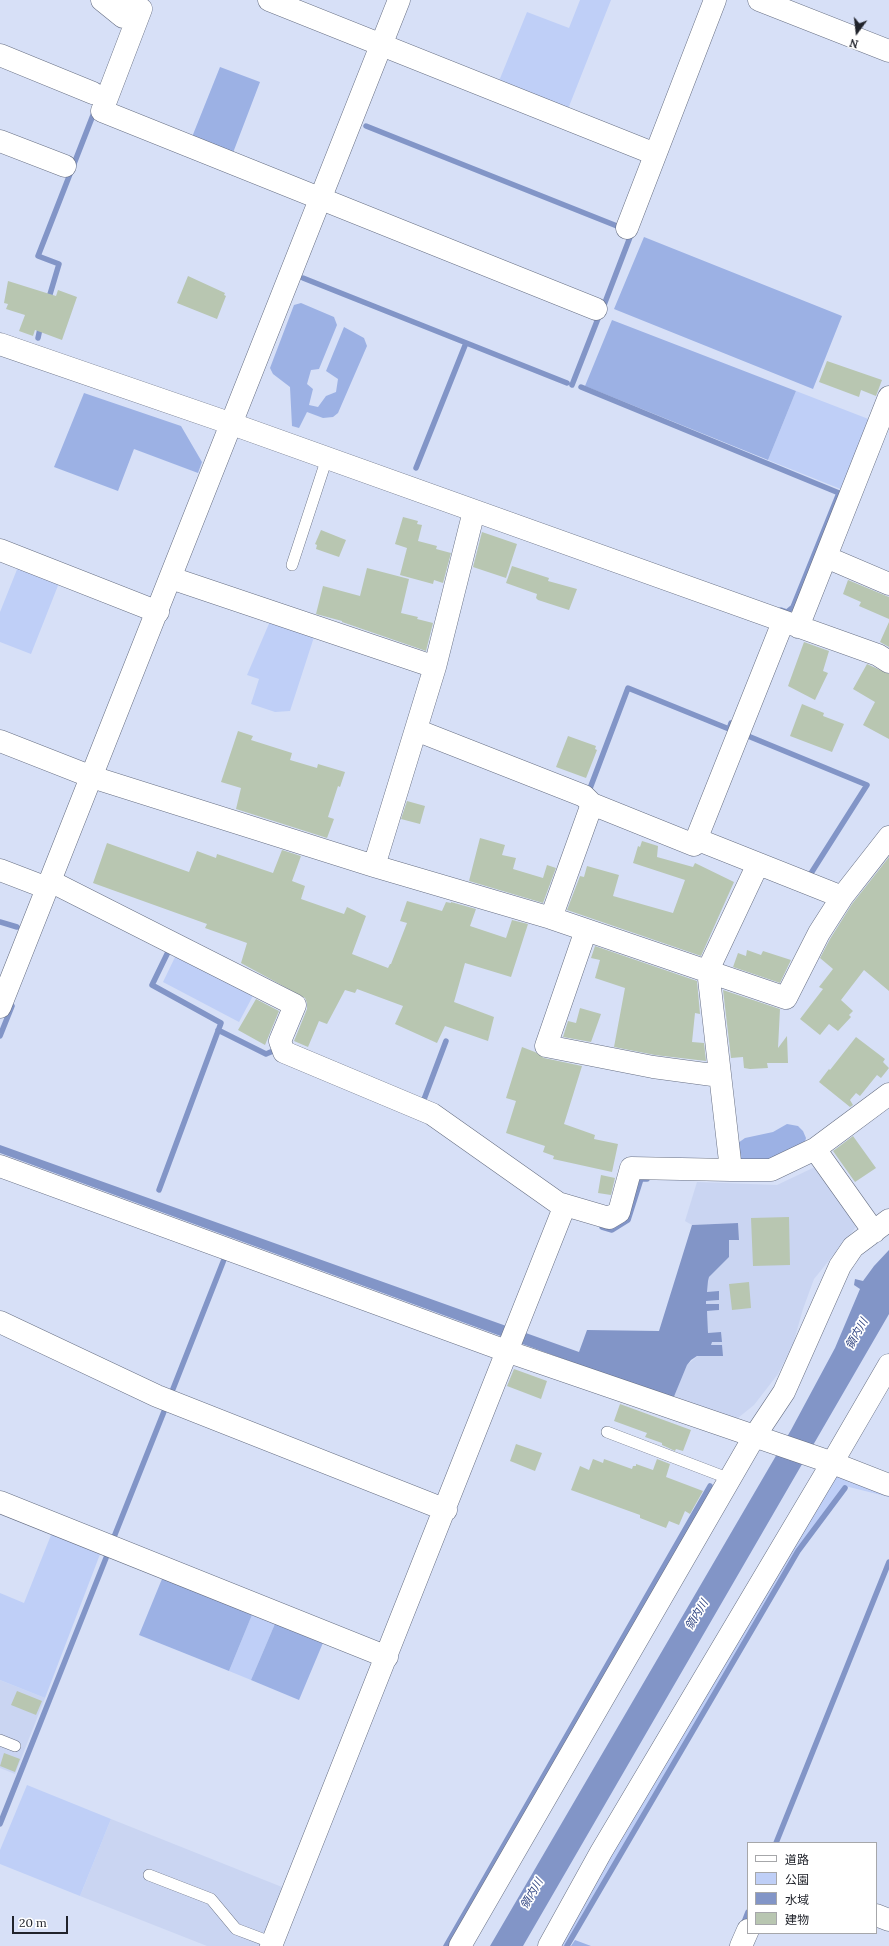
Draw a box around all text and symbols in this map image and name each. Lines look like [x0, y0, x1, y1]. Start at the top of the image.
north arrow [837, 12, 877, 52]
text: N [848, 36, 860, 51]
water label: 領内川 [843, 1316, 871, 1352]
water label: 領内川 [683, 1597, 711, 1633]
legend [747, 1842, 877, 1934]
text: 道路 [785, 1852, 809, 1867]
text: 公園 [785, 1872, 809, 1887]
water label: 領内川 [518, 1876, 546, 1912]
text: 水域 [785, 1892, 809, 1907]
scale bar [14, 1908, 70, 1934]
text: 建物 [785, 1912, 809, 1927]
text: 20 m [19, 1915, 47, 1930]

